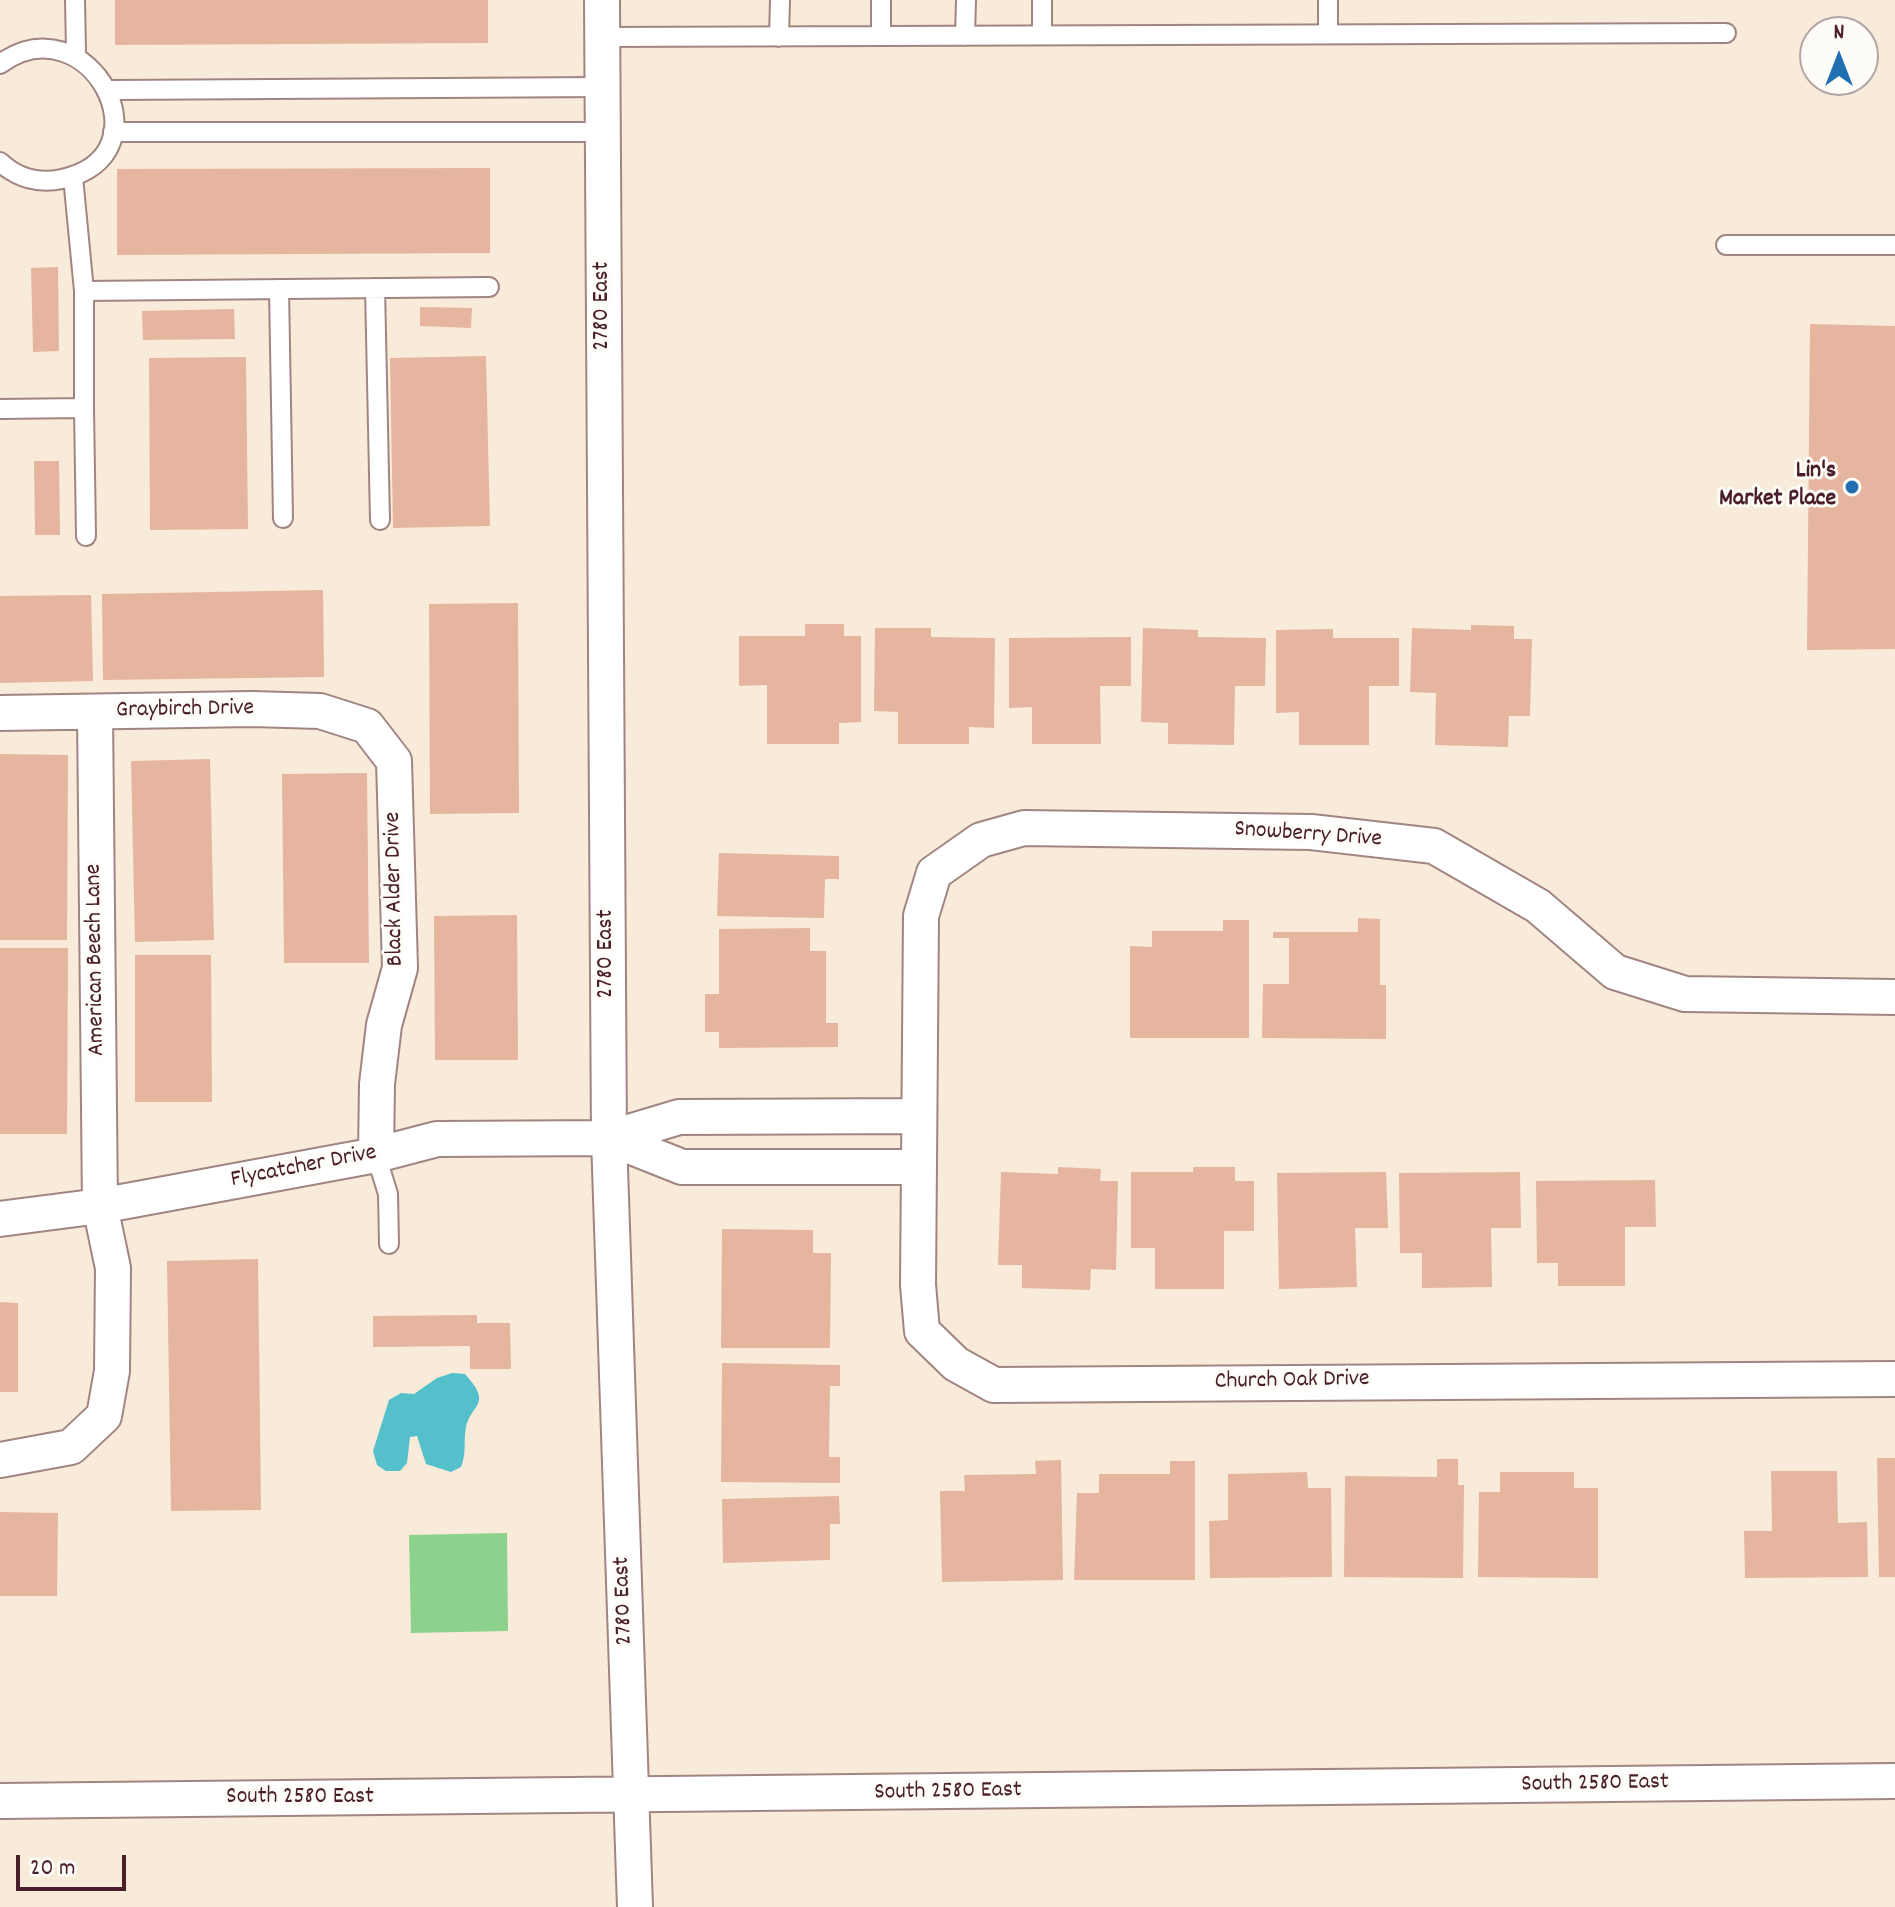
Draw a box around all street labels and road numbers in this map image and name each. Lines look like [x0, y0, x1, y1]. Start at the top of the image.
street label: 2780 East [590, 262, 618, 350]
street label: Graybirch Drive [116, 695, 254, 727]
street label: Black Alder Drive [380, 811, 412, 967]
street label: Snowberry Drive [1233, 816, 1383, 856]
street label: American Beech Lane [81, 864, 113, 1056]
street label: 2780 East [594, 910, 622, 998]
street label: Flycatcher Drive [229, 1140, 379, 1196]
street label: Church Oak Drive [1214, 1366, 1370, 1398]
street label: 2780 East [609, 1556, 641, 1646]
street label: South 2580 East [1521, 1769, 1669, 1801]
street label: South 2580 East [874, 1777, 1022, 1809]
street label: South 2580 East [226, 1785, 374, 1813]

